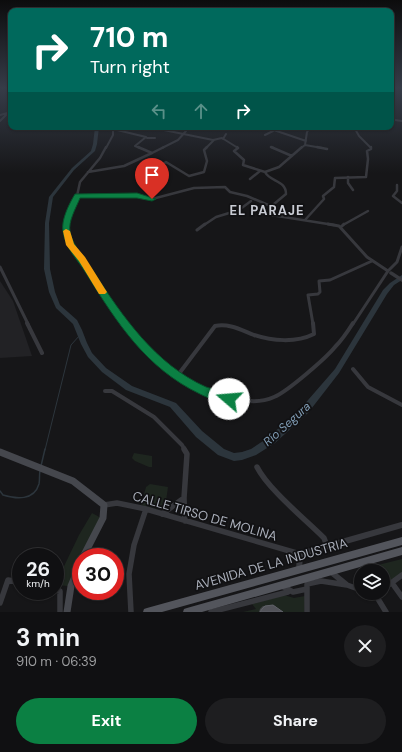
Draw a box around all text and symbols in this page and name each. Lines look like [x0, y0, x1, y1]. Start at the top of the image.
text: 710 m [90, 19, 168, 56]
icon: right [24, 24, 76, 76]
text: Turn right [90, 55, 170, 79]
icon: left [148, 100, 170, 122]
icon: ahead [190, 100, 212, 122]
icon: right [232, 100, 254, 122]
pin [135, 158, 169, 199]
icon: arrive [141, 164, 163, 186]
district label: EL PARAJE [229, 202, 305, 219]
position arrow [208, 378, 250, 420]
water label: Río Segura [260, 398, 314, 450]
street label: CALLE TIRSO DE MOLINA [131, 487, 280, 545]
street label: AVENIDA DE LA INDUSTRIA [193, 534, 350, 594]
speed limit sign: 30 [72, 548, 124, 600]
text: 26 [26, 556, 50, 582]
map controls [354, 564, 390, 600]
button: layers [354, 564, 390, 600]
text: km/h [26, 577, 50, 590]
text: 3 min [16, 622, 80, 653]
button: close [344, 625, 386, 667]
text: 910 m · 06:39 [16, 653, 97, 670]
button: Exit [16, 698, 197, 744]
button: Share [205, 698, 386, 744]

